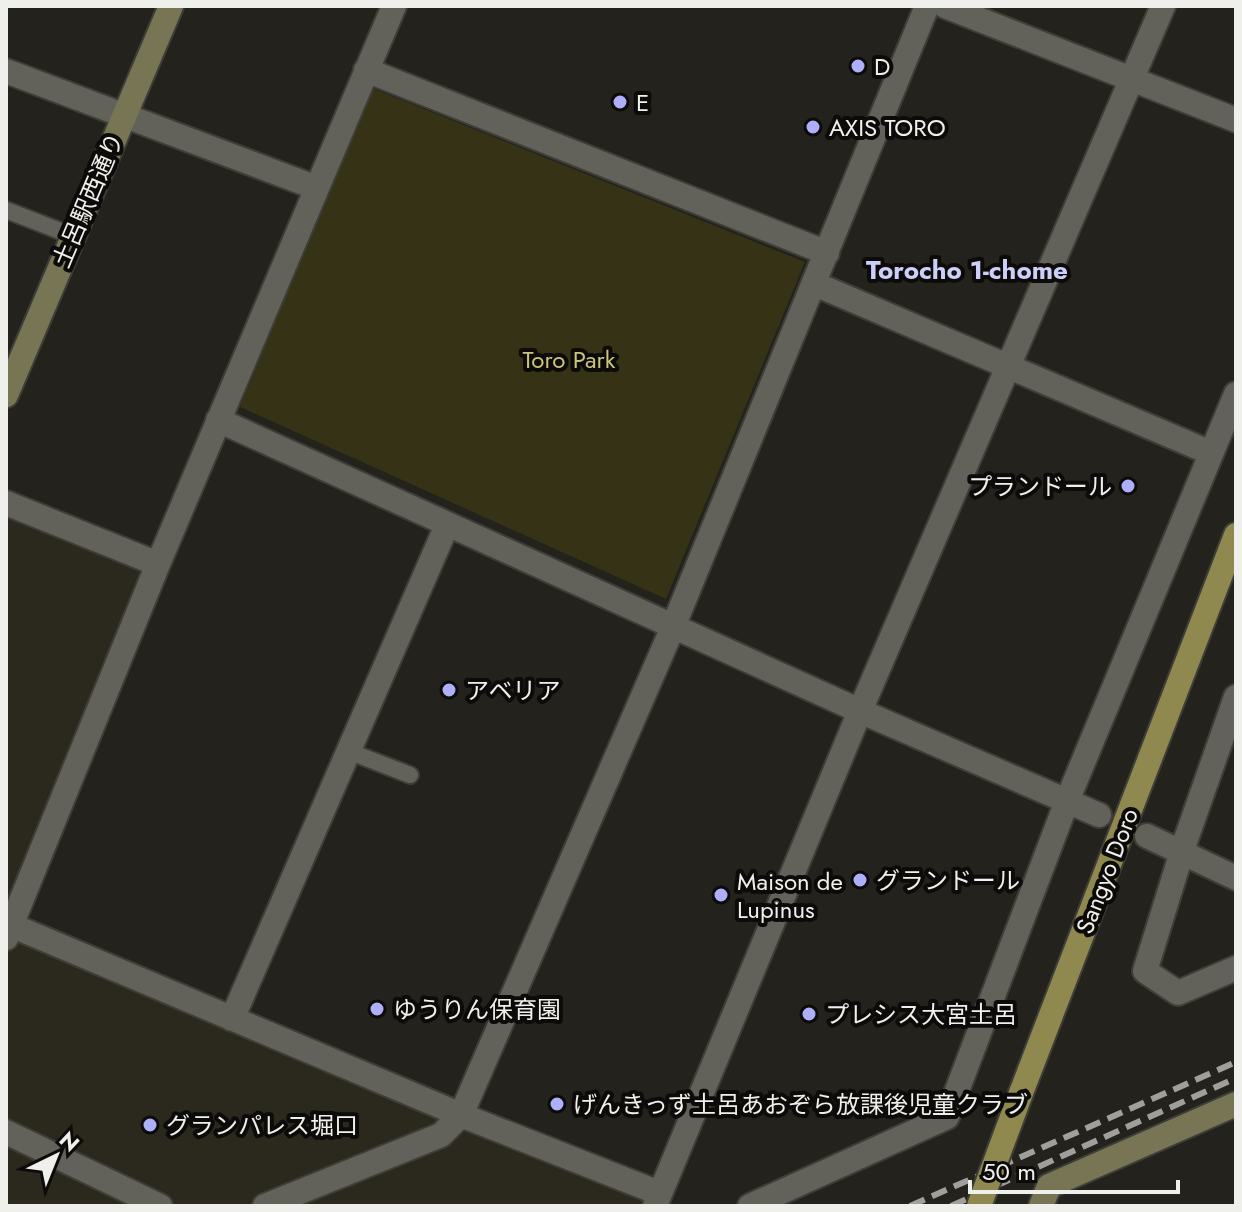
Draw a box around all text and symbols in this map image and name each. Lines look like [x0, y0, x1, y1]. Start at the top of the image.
place label: D [874, 49, 890, 84]
marker: D [849, 57, 867, 75]
place label: E [636, 85, 649, 120]
marker: E [611, 93, 629, 111]
place label: AXIS TORO [829, 110, 946, 145]
marker: AXIS TORO [804, 118, 822, 136]
street label: 土呂駅西通り [44, 127, 132, 273]
district label: Torocho 1-chome [866, 251, 1068, 289]
park label: Toro Park [523, 342, 616, 377]
place label: プランドール [968, 469, 1112, 504]
marker: プランドール [1119, 477, 1137, 495]
place label: アベリア [465, 673, 561, 708]
marker: アベリア [440, 681, 458, 699]
street label: Sangyo Doro [1067, 803, 1147, 939]
place label: グランドール [876, 863, 1020, 898]
place label: Maison de Lupinus [737, 864, 843, 927]
marker: グランドール [851, 871, 869, 889]
marker: Maison de Lupinus [712, 886, 730, 904]
place label: ゆうりん保育園 [393, 992, 561, 1027]
place label: プレシス大宮土呂 [825, 997, 1017, 1032]
marker: ゆうりん保育園 [368, 1000, 386, 1018]
marker: プレシス大宮土呂 [800, 1005, 818, 1023]
place label: げんきっず土呂あおぞら放課後児童クラブ [573, 1087, 1028, 1122]
marker: げんきっず土呂あおぞら放課後児童クラブ [548, 1095, 566, 1113]
place label: グランパレス堀口 [166, 1108, 358, 1143]
north arrow [16, 1116, 96, 1196]
marker: グランパレス堀口 [141, 1116, 159, 1134]
text: N [52, 1124, 87, 1159]
scale bar [970, 1144, 1178, 1194]
text: 50 m [982, 1154, 1036, 1189]

